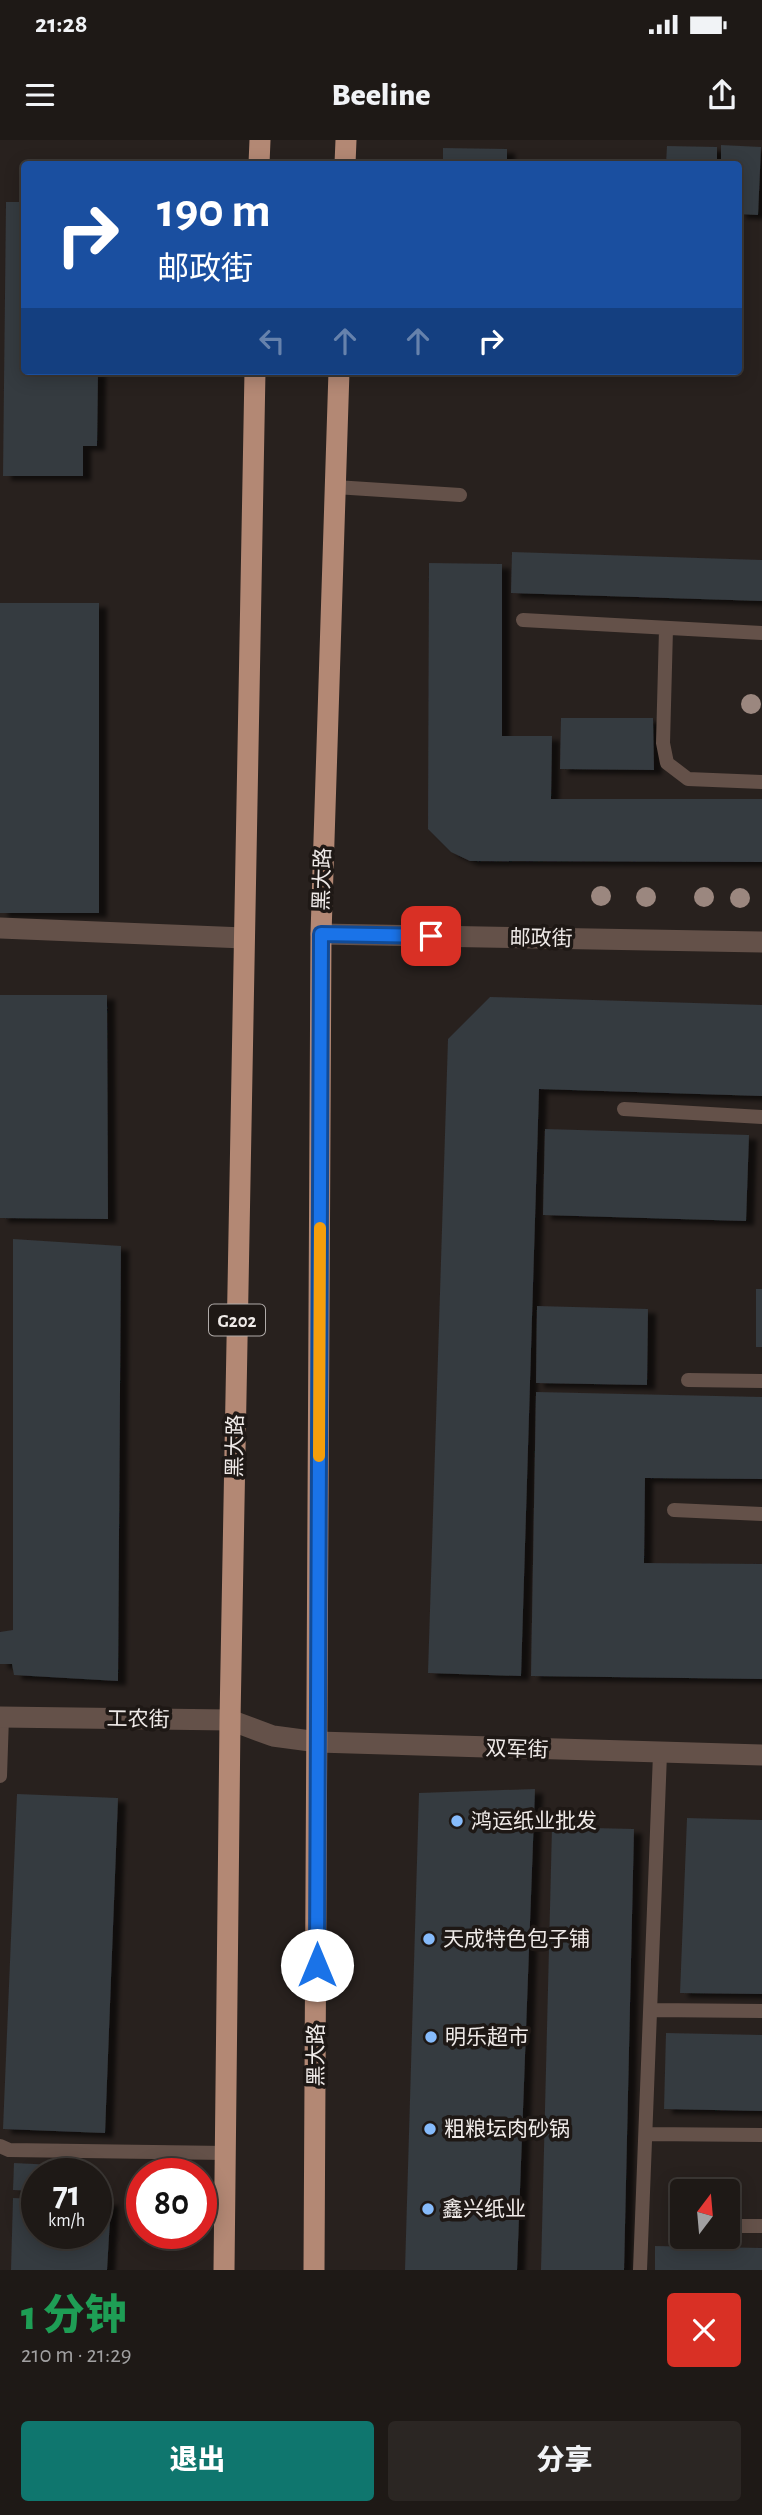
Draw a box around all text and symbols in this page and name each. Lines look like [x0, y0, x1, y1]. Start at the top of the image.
text: 21:28 [35, 11, 88, 37]
icon: menu [21, 76, 59, 114]
icon: share [703, 76, 741, 114]
text: Beeline [331, 79, 431, 111]
text: 190 m [157, 187, 271, 236]
icon: right [42, 189, 133, 280]
text: 邮政街 [157, 253, 253, 285]
icon: left [253, 322, 291, 360]
icon: ahead [326, 322, 364, 360]
icon: ahead [399, 322, 437, 360]
icon: right [472, 322, 510, 360]
street label: 黑大路 [310, 847, 334, 911]
pin [401, 906, 461, 966]
icon: arrive [412, 917, 450, 955]
street label: 邮政街 [509, 926, 573, 950]
road number: G202 [209, 1304, 265, 1336]
street label: 黑大路 [223, 1414, 247, 1478]
street label: 工农街 [106, 1707, 170, 1731]
street label: 双军街 [485, 1737, 549, 1761]
place label: 鸿运纸业批发 [471, 1810, 597, 1832]
marker: 鸿运纸业批发 [449, 1813, 465, 1829]
position arrow [280, 1928, 354, 2002]
place label: 天成特色包子铺 [443, 1928, 590, 1950]
marker: 天成特色包子铺 [421, 1931, 437, 1947]
street label: 黑大路 [305, 2024, 327, 2087]
place label: 明乐超市 [445, 2026, 529, 2048]
marker: 明乐超市 [423, 2029, 439, 2045]
place label: 粗粮坛肉砂锅 [444, 2118, 570, 2140]
marker: 粗粮坛肉砂锅 [422, 2121, 438, 2137]
speed limit sign: 80 [126, 2158, 217, 2249]
text: 71 [53, 2177, 80, 2212]
north arrow [670, 2179, 740, 2249]
map controls [670, 2179, 740, 2249]
place label: 鑫兴纸业 [442, 2198, 526, 2220]
marker: 鑫兴纸业 [420, 2201, 436, 2217]
text: km/h [48, 2212, 85, 2230]
button: close [667, 2293, 741, 2367]
text: 1 分钟 [21, 2295, 127, 2337]
text: 210 m · 21:29 [21, 2344, 132, 2367]
button: 退出 [21, 2421, 374, 2501]
button: 分享 [388, 2421, 741, 2501]

